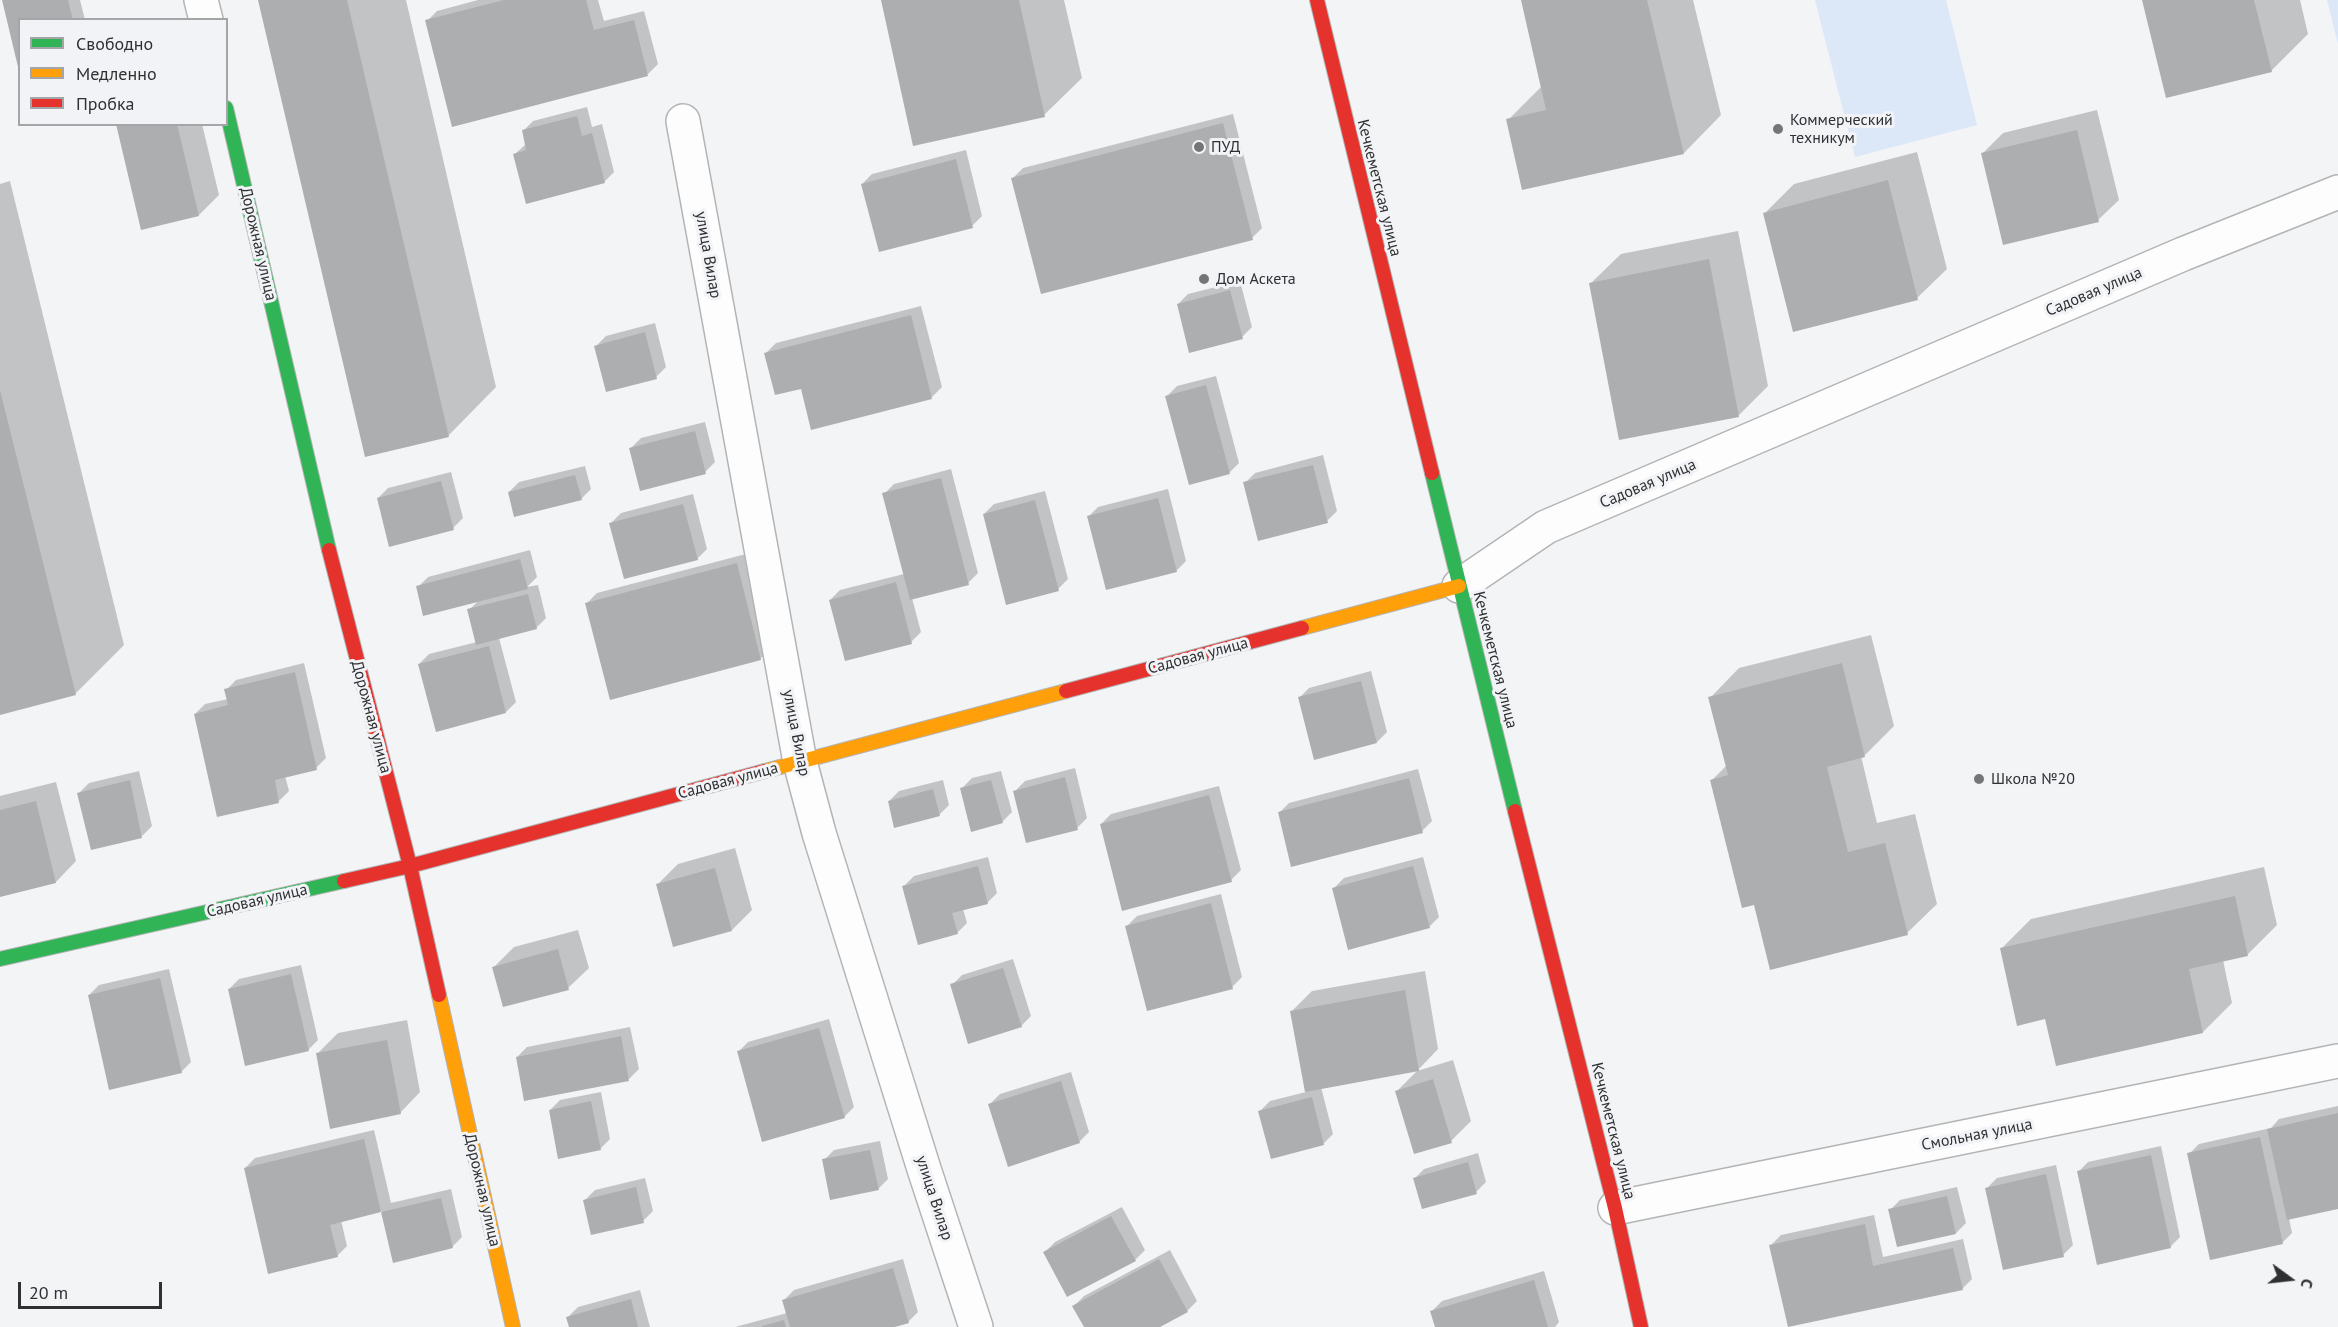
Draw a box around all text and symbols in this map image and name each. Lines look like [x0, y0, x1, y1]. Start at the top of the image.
legend [18, 18, 228, 126]
text: Свободно [76, 32, 153, 55]
text: Медленно [76, 62, 157, 85]
text: Пробка [76, 92, 134, 115]
place label: Коммерческий техникум [1790, 110, 1893, 148]
street label: Кечкеметская улица [1353, 118, 1405, 258]
marker: Коммерческий техникум [1771, 122, 1785, 136]
place label: ПУД [1211, 137, 1240, 157]
marker: ПУД [1192, 140, 1206, 154]
street label: Дорожная улица [236, 185, 280, 303]
street label: улица Вилар [691, 210, 725, 300]
street label: Садовая улица [2043, 263, 2145, 321]
place label: Дом Аскета [1216, 269, 1296, 289]
marker: Дом Аскета [1197, 272, 1211, 286]
street label: Садовая улица [1597, 455, 1699, 513]
street label: Кечкеметская улица [1469, 590, 1521, 730]
street label: Садовая улица [1146, 633, 1250, 679]
street label: Дорожная улица [347, 659, 395, 775]
street label: улица Вилар [778, 688, 814, 778]
street label: Садовая улица [676, 758, 780, 804]
place label: Школа №20 [1991, 769, 2075, 789]
marker: Школа №20 [1972, 772, 1986, 786]
street label: Садовая улица [205, 880, 309, 922]
street label: Кечкеметская улица [1587, 1061, 1639, 1201]
street label: Смольная улица [1920, 1115, 2034, 1155]
street label: Дорожная улица [460, 1131, 504, 1249]
street label: улица Вилар [911, 1153, 957, 1243]
north arrow [2260, 1249, 2320, 1309]
scale bar [21, 1270, 165, 1308]
text: С [2297, 1277, 2318, 1291]
text: 20 m [29, 1281, 68, 1304]

